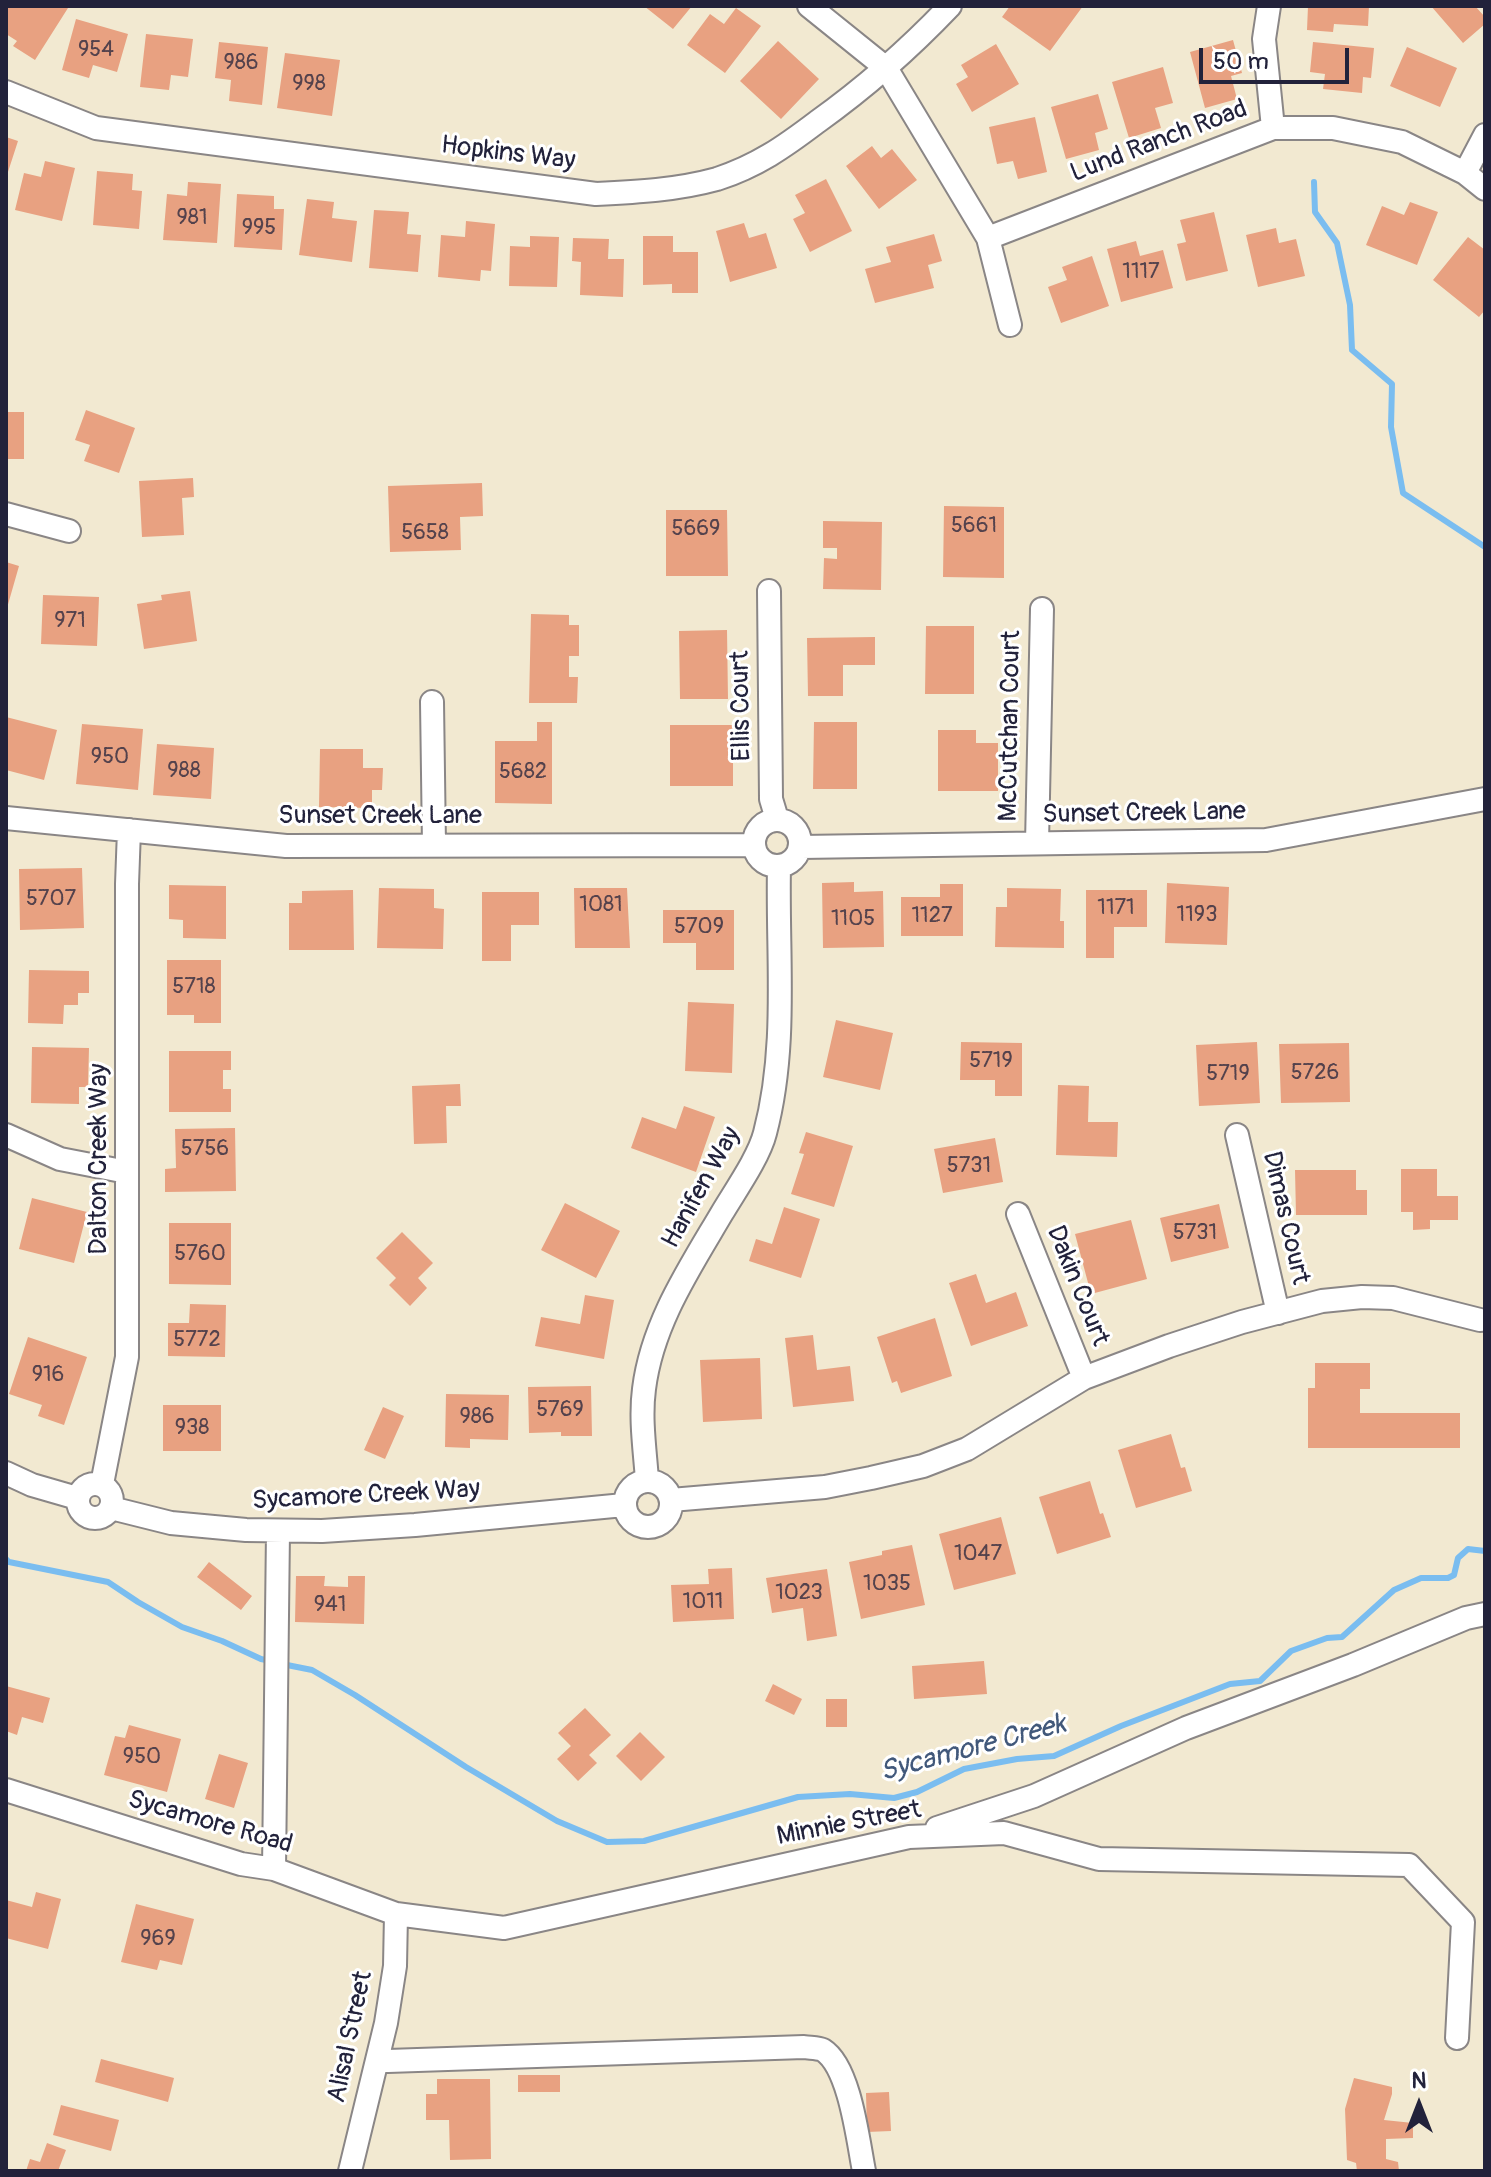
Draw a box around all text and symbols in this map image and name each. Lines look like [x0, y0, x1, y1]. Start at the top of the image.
scale bar [1203, 32, 1353, 82]
house number: 954 [78, 37, 114, 63]
text: 50 m [1213, 47, 1269, 76]
house number: 986 [223, 50, 259, 76]
house number: 998 [292, 71, 326, 97]
street label: Lund Ranch Road [1066, 94, 1252, 190]
street label: Hopkins Way [439, 130, 577, 178]
house number: 981 [176, 205, 208, 231]
house number: 995 [242, 215, 276, 241]
house number: 1117 [1122, 259, 1160, 285]
house number: 5661 [951, 513, 997, 539]
house number: 5669 [672, 516, 720, 542]
house number: 5658 [401, 520, 449, 546]
house number: 971 [54, 608, 86, 634]
street label: McCutchan Court [994, 630, 1028, 822]
street label: Ellis Court [725, 650, 759, 762]
house number: 950 [91, 744, 129, 770]
house number: 988 [167, 758, 201, 784]
house number: 5682 [499, 759, 547, 785]
street label: Sunset Creek Lane [1042, 797, 1246, 831]
street label: Sunset Creek Lane [278, 800, 482, 832]
house number: 5707 [26, 886, 76, 912]
house number: 1081 [579, 892, 623, 918]
house number: 1171 [1097, 895, 1135, 921]
house number: 1193 [1177, 902, 1217, 928]
house number: 1127 [911, 903, 953, 929]
house number: 1105 [831, 906, 875, 932]
house number: 5709 [674, 914, 724, 940]
house number: 5718 [172, 974, 216, 1000]
house number: 5719 [969, 1048, 1013, 1074]
house number: 5726 [1291, 1060, 1339, 1086]
house number: 5719 [1206, 1061, 1250, 1087]
street label: Dalton Creek Way [83, 1063, 115, 1255]
street label: Hanifen Way [656, 1122, 748, 1254]
house number: 5756 [181, 1136, 229, 1162]
street label: Dimas Court [1255, 1148, 1315, 1288]
house number: 5731 [947, 1153, 991, 1179]
house number: 5731 [1173, 1220, 1217, 1246]
street label: Dakin Court [1039, 1221, 1115, 1351]
house number: 5760 [174, 1241, 226, 1267]
house number: 5772 [173, 1327, 221, 1353]
house number: 916 [32, 1362, 64, 1388]
house number: 5769 [536, 1397, 584, 1423]
house number: 986 [459, 1404, 495, 1430]
house number: 938 [175, 1415, 209, 1441]
street label: Sycamore Creek Way [251, 1474, 481, 1518]
house number: 1047 [954, 1541, 1002, 1567]
house number: 1035 [863, 1571, 911, 1597]
house number: 1023 [775, 1580, 823, 1606]
house number: 1011 [683, 1589, 723, 1615]
house number: 941 [314, 1592, 346, 1618]
water label: Sycamore Creek [877, 1708, 1069, 1790]
house number: 950 [123, 1744, 161, 1770]
street label: Sycamore Road [124, 1785, 296, 1861]
street label: Minnie Street [774, 1795, 924, 1853]
house number: 969 [140, 1926, 176, 1952]
street label: Alisal Street [322, 1968, 380, 2106]
north arrow [1379, 2065, 1459, 2145]
text: N [1412, 2067, 1426, 2095]

